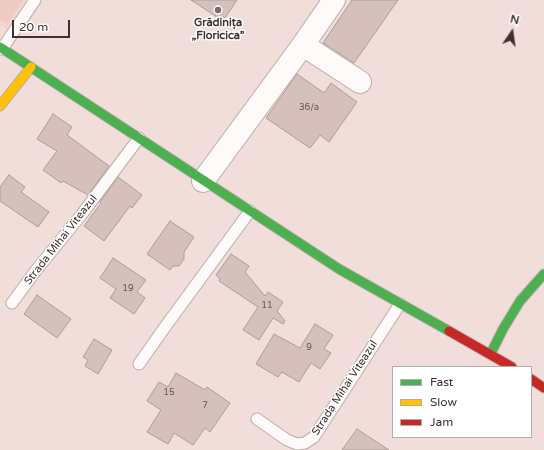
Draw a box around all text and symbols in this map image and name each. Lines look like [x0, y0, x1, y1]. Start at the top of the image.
marker: Grădinița „Floricica” [213, 5, 223, 15]
scale bar [14, 12, 72, 38]
north arrow [492, 12, 532, 52]
text: N [509, 12, 521, 27]
place label: Grădinița „Floricica” [192, 16, 244, 42]
text: 20 m [19, 20, 48, 34]
house number: 36/a [299, 103, 319, 113]
street label: Strada Mihai Viteazul [22, 192, 100, 288]
house number: 19 [122, 284, 134, 294]
house number: 11 [261, 301, 273, 311]
street label: Strada Mihai Viteazul [309, 338, 381, 438]
house number: 9 [306, 343, 312, 353]
legend [392, 366, 532, 438]
text: Fast [430, 375, 453, 389]
house number: 15 [163, 388, 175, 398]
text: Slow [430, 395, 457, 409]
house number: 7 [202, 401, 208, 411]
text: Jam [430, 415, 453, 429]

